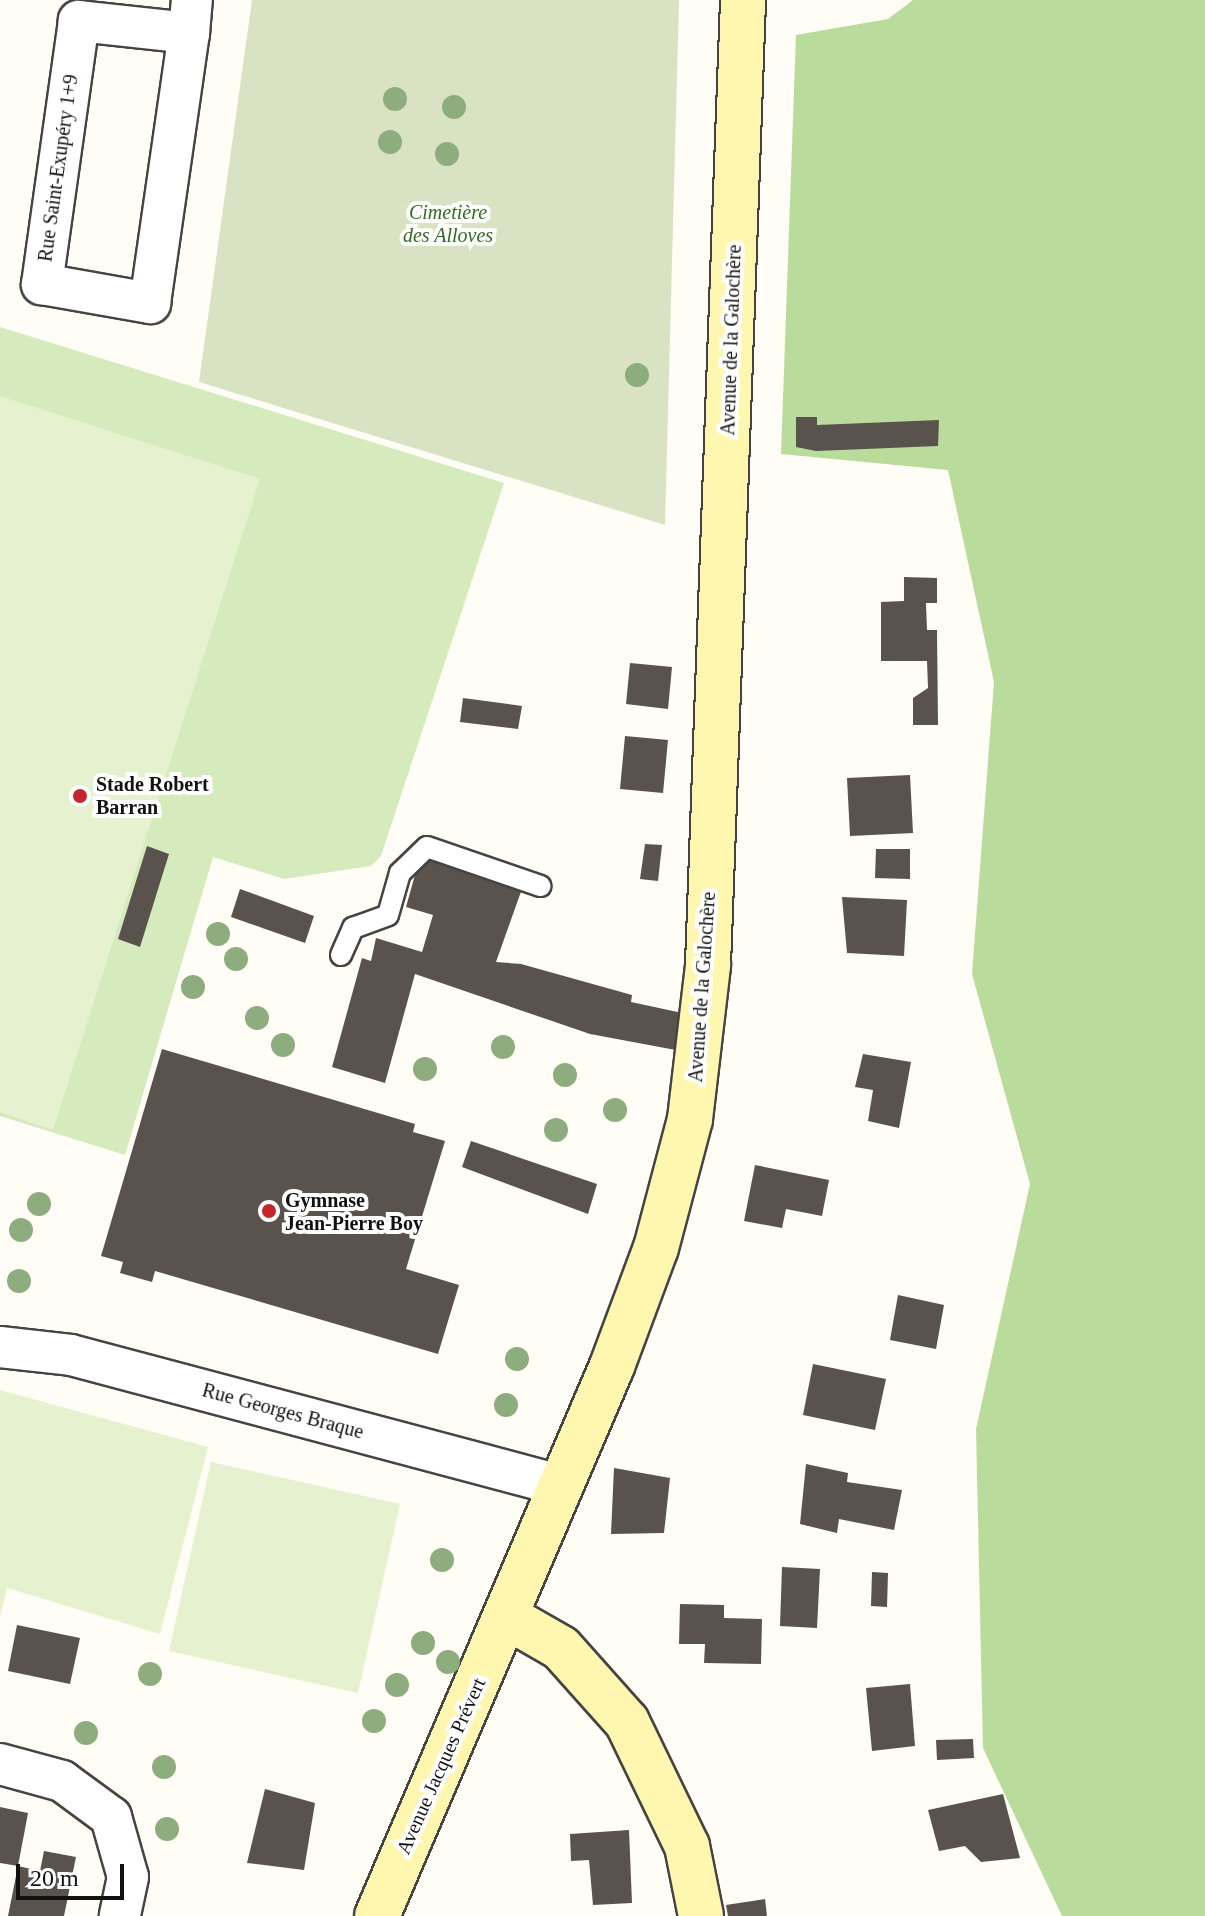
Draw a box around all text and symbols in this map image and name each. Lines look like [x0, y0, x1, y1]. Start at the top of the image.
street label: Rue Saint-Exupéry 1+9 [33, 73, 83, 263]
park label: Cimetière des Alloves [403, 201, 493, 248]
street label: Avenue de la Galochère [716, 244, 746, 436]
place label: Stade Robert Barran [96, 772, 209, 819]
marker: Stade Robert Barran [71, 787, 89, 805]
street label: Avenue de la Galochère [683, 891, 721, 1083]
place label: Gymnase Jean-Pierre Boy [285, 1188, 423, 1235]
marker: Gymnase Jean-Pierre Boy [260, 1202, 278, 1220]
street label: Rue Georges Braque [200, 1378, 366, 1444]
street label: Avenue Jacques Prévert [391, 1674, 491, 1858]
scale bar [20, 1848, 128, 1898]
text: 20 m [30, 1865, 79, 1891]

